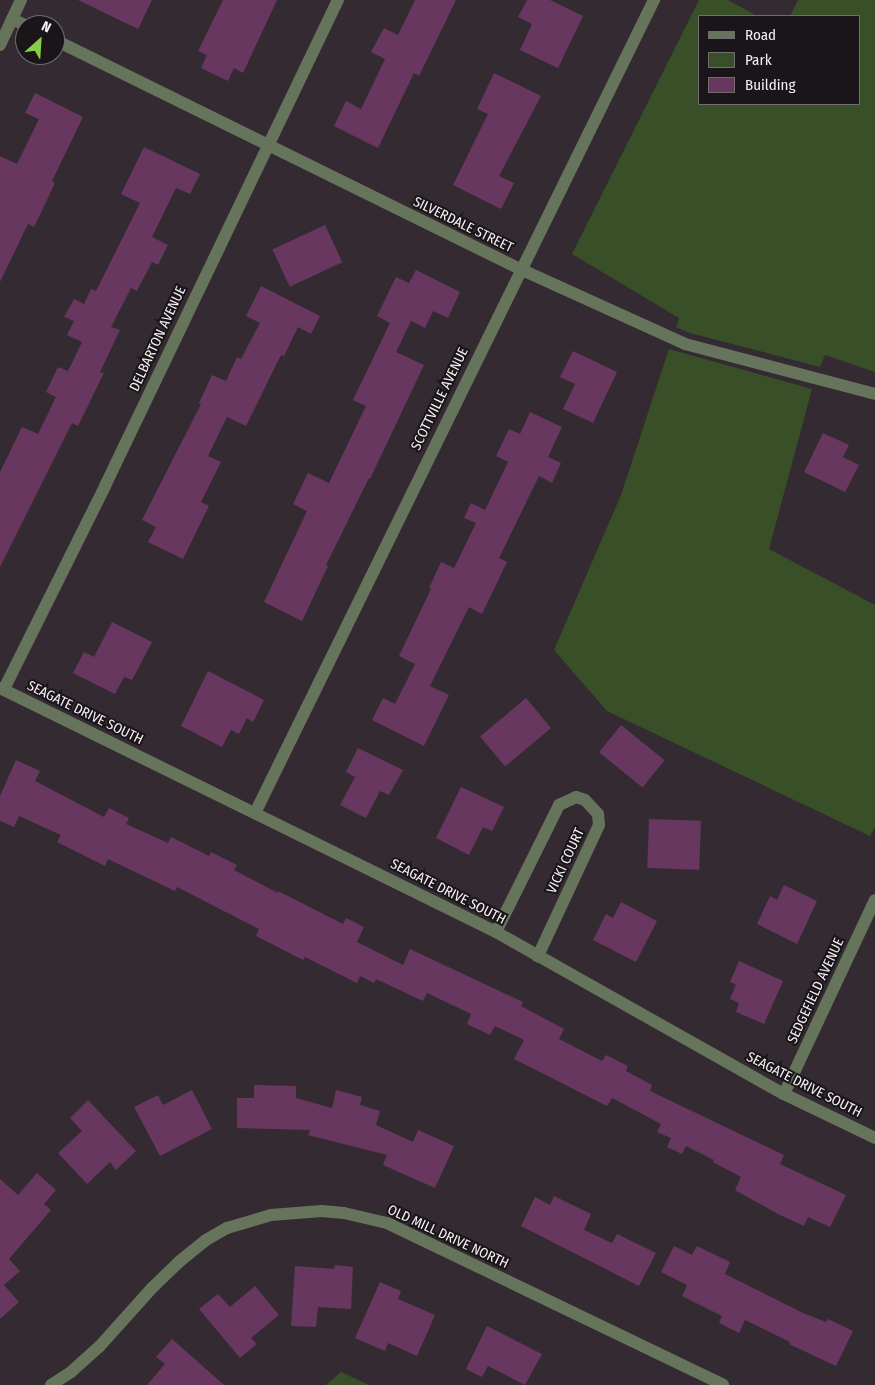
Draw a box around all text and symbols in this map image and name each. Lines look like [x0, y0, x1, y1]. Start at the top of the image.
north arrow [15, 15, 65, 65]
legend [698, 15, 860, 105]
text: N [39, 17, 54, 36]
text: Road [745, 26, 776, 44]
text: Park [745, 51, 772, 69]
text: Building [745, 76, 796, 94]
street label: SILVERDALE STREET [410, 194, 516, 256]
street label: DELBARTON AVENUE [126, 284, 190, 394]
street label: SCOTTVILLE AVENUE [408, 345, 472, 453]
street label: SEAGATE DRIVE SOUTH [24, 678, 146, 748]
street label: VICKI COURT [544, 826, 588, 896]
street label: SEAGATE DRIVE SOUTH [388, 856, 508, 928]
street label: SEDGEFIELD AVENUE [784, 936, 848, 1046]
street label: SEAGATE DRIVE SOUTH [744, 1049, 864, 1121]
street label: OLD MILL DRIVE NORTH [385, 1202, 511, 1272]

